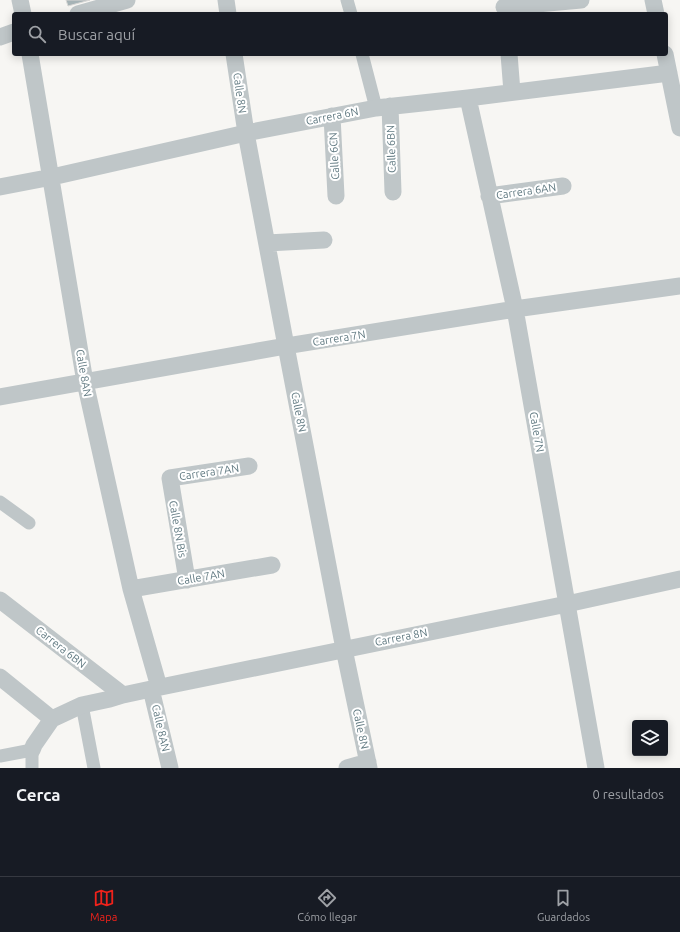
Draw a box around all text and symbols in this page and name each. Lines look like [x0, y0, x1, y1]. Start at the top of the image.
search box [12, 12, 668, 56]
icon: search [26, 23, 48, 45]
text: Buscar aquí [58, 26, 135, 43]
street label: Calle 8N [231, 72, 249, 114]
street label: Carrera 6N [305, 105, 359, 127]
street label: Calle 6BN [384, 125, 398, 173]
street label: Calle 6CN [327, 132, 341, 180]
street label: Carrera 6AN [495, 181, 557, 201]
street label: Carrera 7N [312, 328, 366, 348]
street label: Calle 8AN [74, 348, 94, 398]
street label: Calle 8N [289, 391, 309, 433]
street label: Calle 7N [528, 411, 546, 453]
street label: Carrera 7AN [178, 462, 240, 482]
street label: Calle 8N Bis [167, 500, 189, 559]
street label: Calle 7AN [176, 567, 226, 587]
street label: Carrera 6BN [34, 624, 88, 670]
street label: Carrera 8N [374, 626, 428, 648]
street label: Calle 8AN [150, 703, 172, 753]
street label: Calle 8N [351, 708, 371, 750]
map controls [632, 720, 668, 756]
button: layers [632, 720, 668, 756]
text: Cerca [16, 785, 61, 804]
text: 0 resultados [593, 787, 664, 801]
tab: Mapa [90, 887, 117, 923]
tab: Cómo llegar [297, 887, 357, 923]
tab: Guardados [537, 887, 590, 923]

